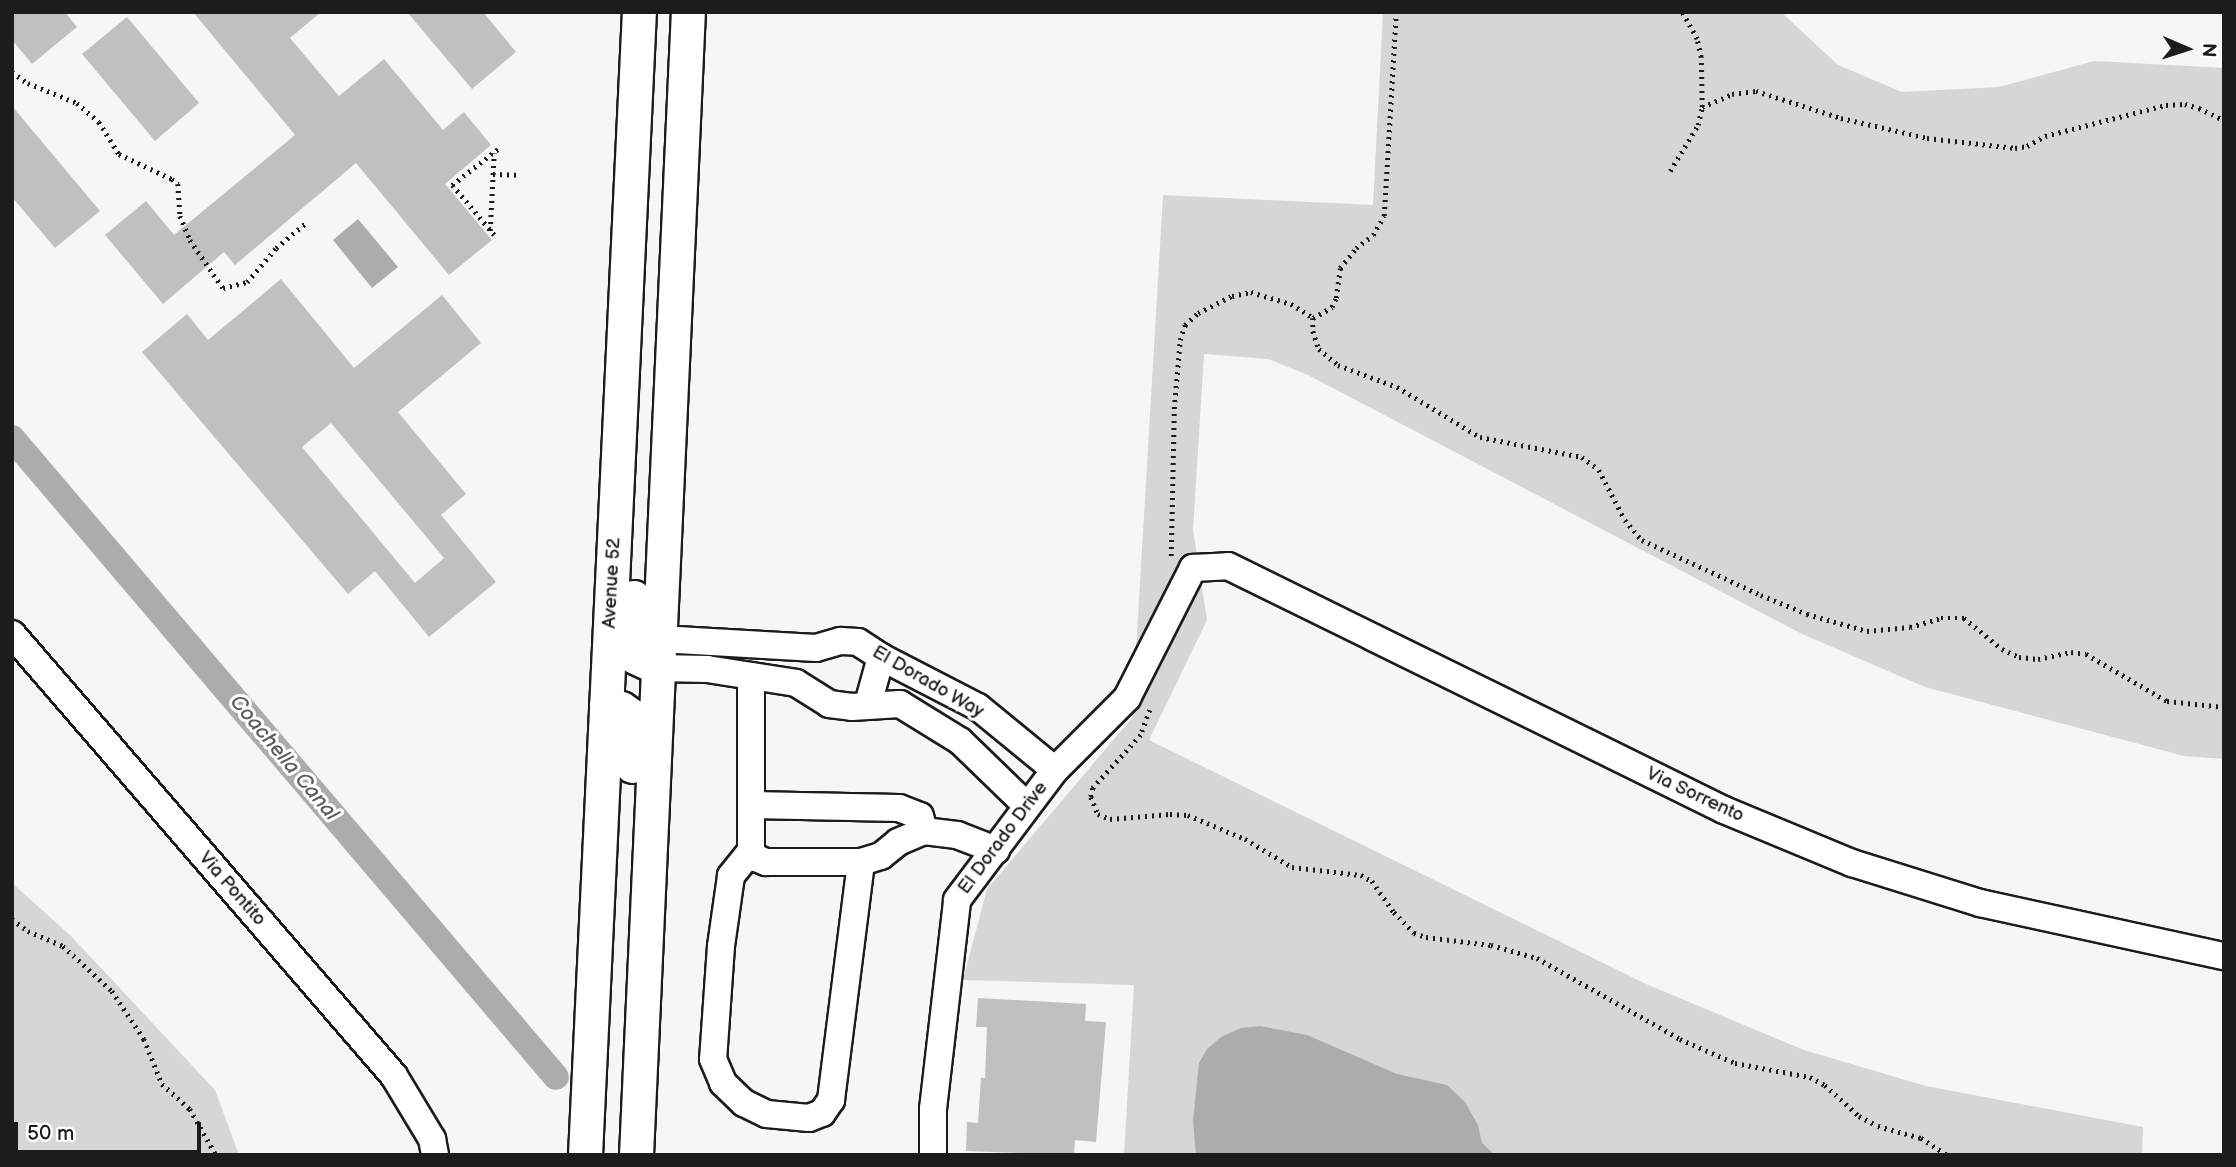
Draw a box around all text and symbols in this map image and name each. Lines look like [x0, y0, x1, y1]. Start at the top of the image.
north arrow [2152, 14, 2222, 84]
text: N [2197, 42, 2220, 58]
street label: Avenue 52 [598, 537, 626, 629]
street label: El Dorado Way [868, 641, 988, 723]
water label: Coachella Canal [224, 690, 344, 826]
street label: Via Sorrento [1642, 762, 1748, 828]
street label: El Dorado Drive [953, 777, 1053, 899]
street label: Via Pontito [194, 847, 270, 931]
scale bar [18, 1108, 205, 1152]
text: 50 m [27, 1121, 74, 1146]

